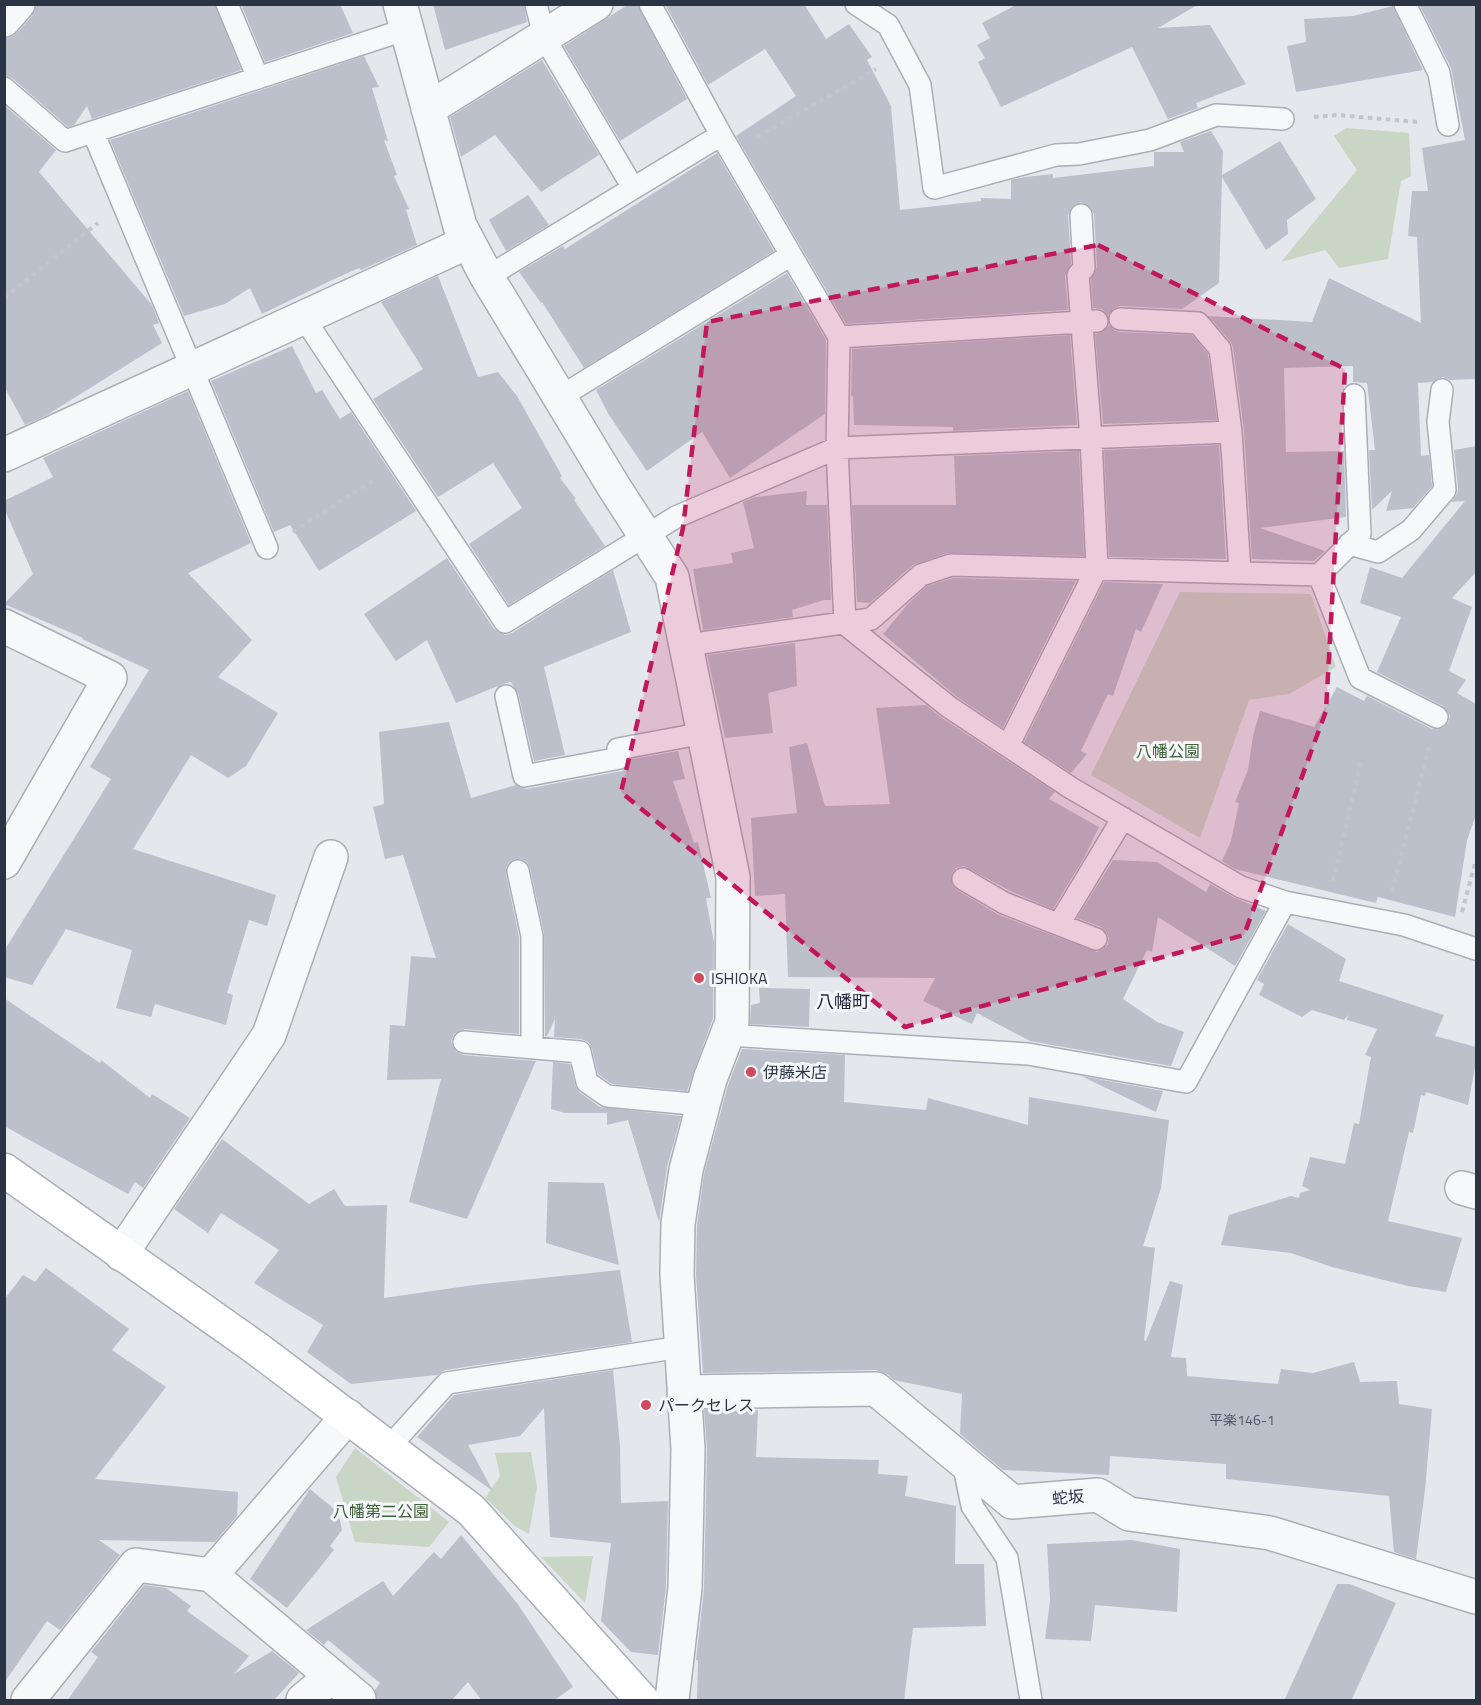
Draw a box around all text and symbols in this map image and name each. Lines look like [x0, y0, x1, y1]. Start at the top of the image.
park label: 八幡公園 [1136, 739, 1200, 763]
place label: ISHIOKA [711, 966, 768, 990]
marker: ISHIOKA [692, 971, 706, 985]
district label: 八幡町 [816, 988, 870, 1015]
place label: 伊藤米店 [763, 1060, 827, 1084]
marker: 伊藤米店 [744, 1065, 758, 1079]
place label: パークセレス [658, 1393, 754, 1417]
marker: パークセレス [639, 1398, 653, 1412]
house number: 平楽146-1 [1209, 1409, 1275, 1430]
street label: 蛇坂 [1051, 1484, 1085, 1510]
park label: 八幡第二公園 [333, 1499, 429, 1523]

